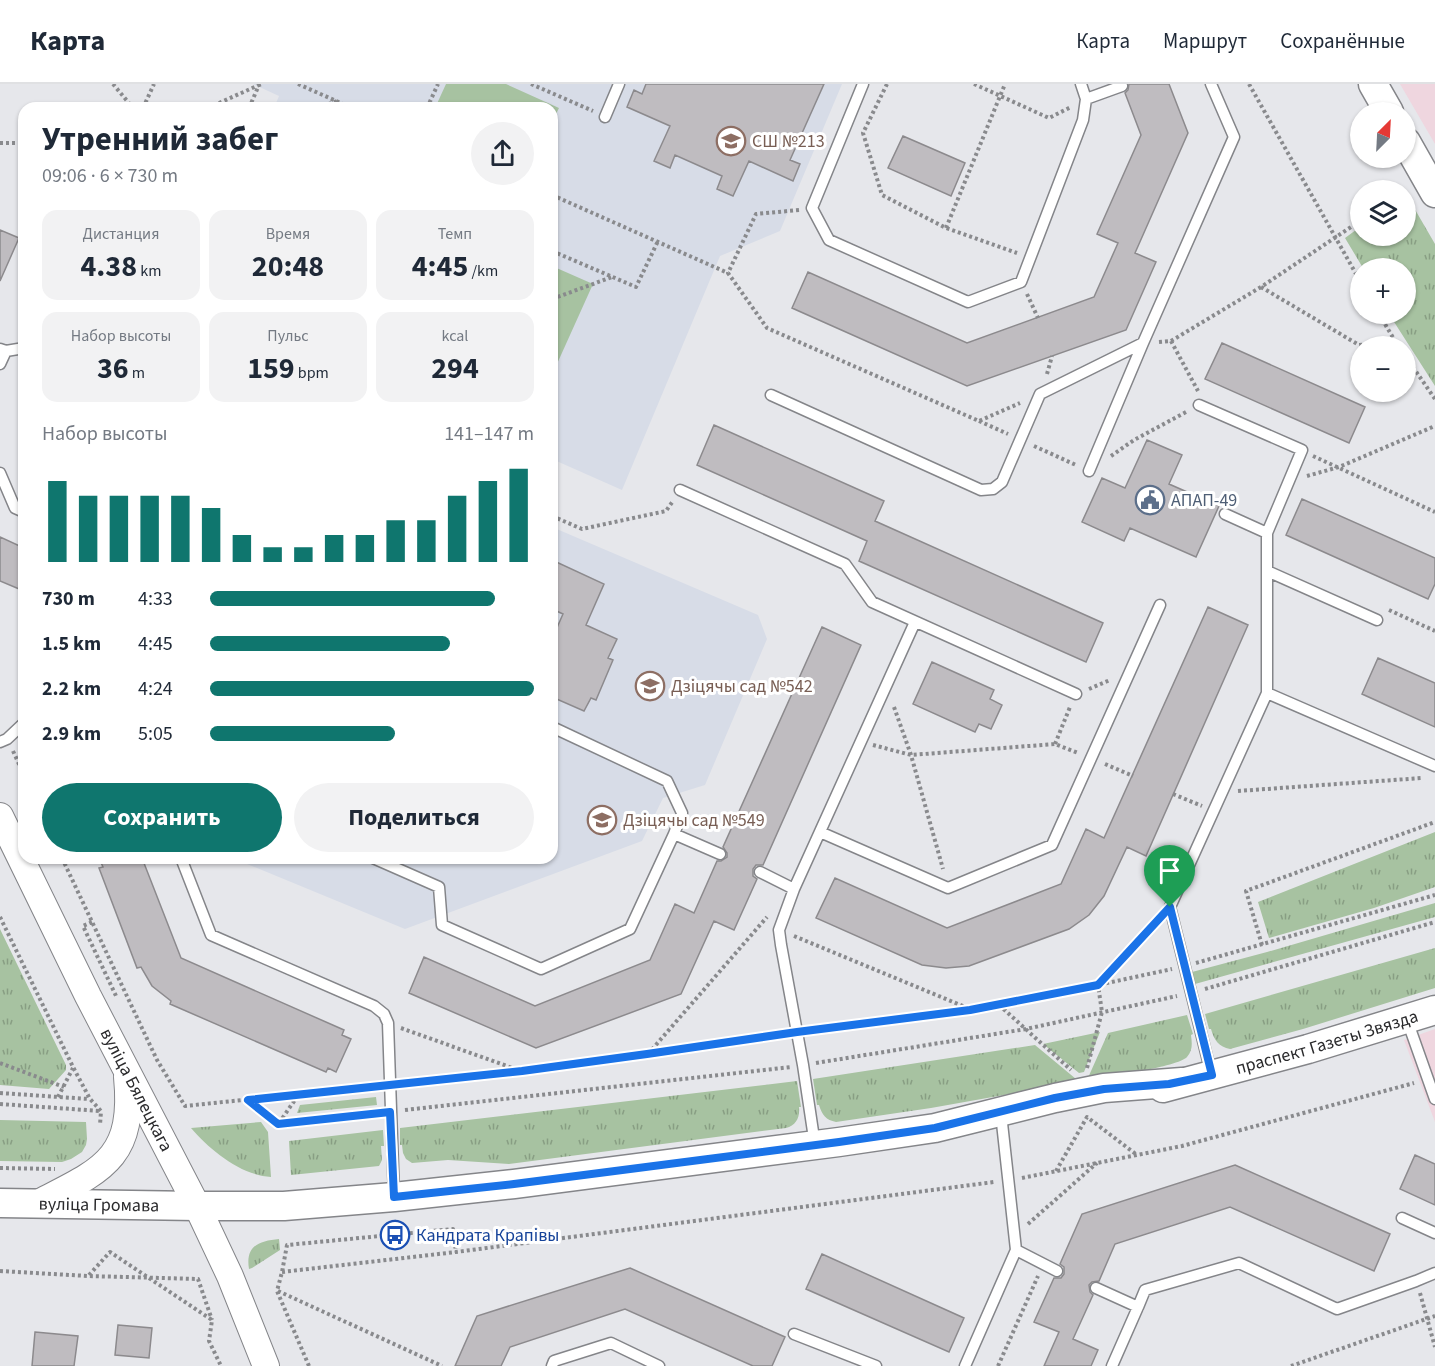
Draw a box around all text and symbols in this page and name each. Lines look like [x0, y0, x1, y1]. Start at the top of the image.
text: Карта [30, 21, 105, 61]
text: Карта [1076, 26, 1130, 56]
text: Маршрут [1163, 26, 1247, 56]
text: Сохранённые [1280, 26, 1405, 56]
north arrow [1350, 102, 1416, 168]
map controls [1350, 102, 1416, 402]
text: Утренний забег [42, 116, 278, 163]
button: share [471, 122, 534, 185]
school or university icon: СШ №213 [715, 125, 747, 157]
place label: СШ №213 [752, 129, 825, 154]
text: 09:06 · 6 × 730 m [42, 162, 178, 190]
button: layers [1350, 180, 1416, 246]
text: Дистанция [83, 223, 159, 245]
text: Время [266, 223, 310, 245]
text: Темп [438, 223, 472, 245]
text: 4.38 [81, 245, 137, 288]
text: 20:48 [252, 245, 324, 288]
text: 4:45 [412, 245, 468, 288]
button: + [1350, 258, 1416, 324]
text: km [137, 260, 161, 282]
text: /km [468, 260, 498, 282]
text: Набор высоты [71, 325, 171, 347]
text: Пульс [267, 325, 309, 347]
text: kcal [442, 325, 468, 347]
button: − [1350, 336, 1416, 402]
text: 36 [97, 347, 129, 390]
text: 159 [247, 347, 295, 390]
text: 294 [431, 347, 479, 390]
text: m [129, 362, 145, 384]
text: bpm [295, 362, 329, 384]
text: Набор высоты [42, 420, 167, 448]
text: 141–147 m [444, 420, 534, 448]
public building icon: АПАП-49 [1134, 484, 1166, 516]
place label: АПАП-49 [1171, 488, 1237, 513]
text: 730 m [42, 585, 95, 613]
text: 4:33 [138, 585, 173, 613]
text: 1.5 km [42, 630, 101, 658]
text: 4:45 [138, 630, 173, 658]
school or university icon: Дзіцячы сад №542 [634, 670, 666, 702]
place label: Дзіцячы сад №542 [671, 674, 813, 699]
text: 2.2 km [42, 675, 101, 703]
text: 4:24 [138, 675, 173, 703]
text: 2.9 km [42, 720, 101, 748]
text: 5:05 [138, 720, 173, 748]
button: Сохранить [42, 783, 282, 852]
button: Поделиться [294, 783, 534, 852]
school or university icon: Дзіцячы сад №549 [586, 804, 618, 836]
place label: Дзіцячы сад №549 [623, 808, 765, 833]
pin [1144, 845, 1195, 907]
icon: arrive [1153, 854, 1186, 887]
street label: праспект Газеты Звязда [1233, 1003, 1421, 1080]
street label: вуліца Бялецкага [94, 1024, 179, 1156]
street label: вуліца Громава [39, 1191, 159, 1218]
bus stop icon: Кандрата Крапівы [379, 1219, 411, 1251]
place label: Кандрата Крапівы [416, 1223, 559, 1248]

